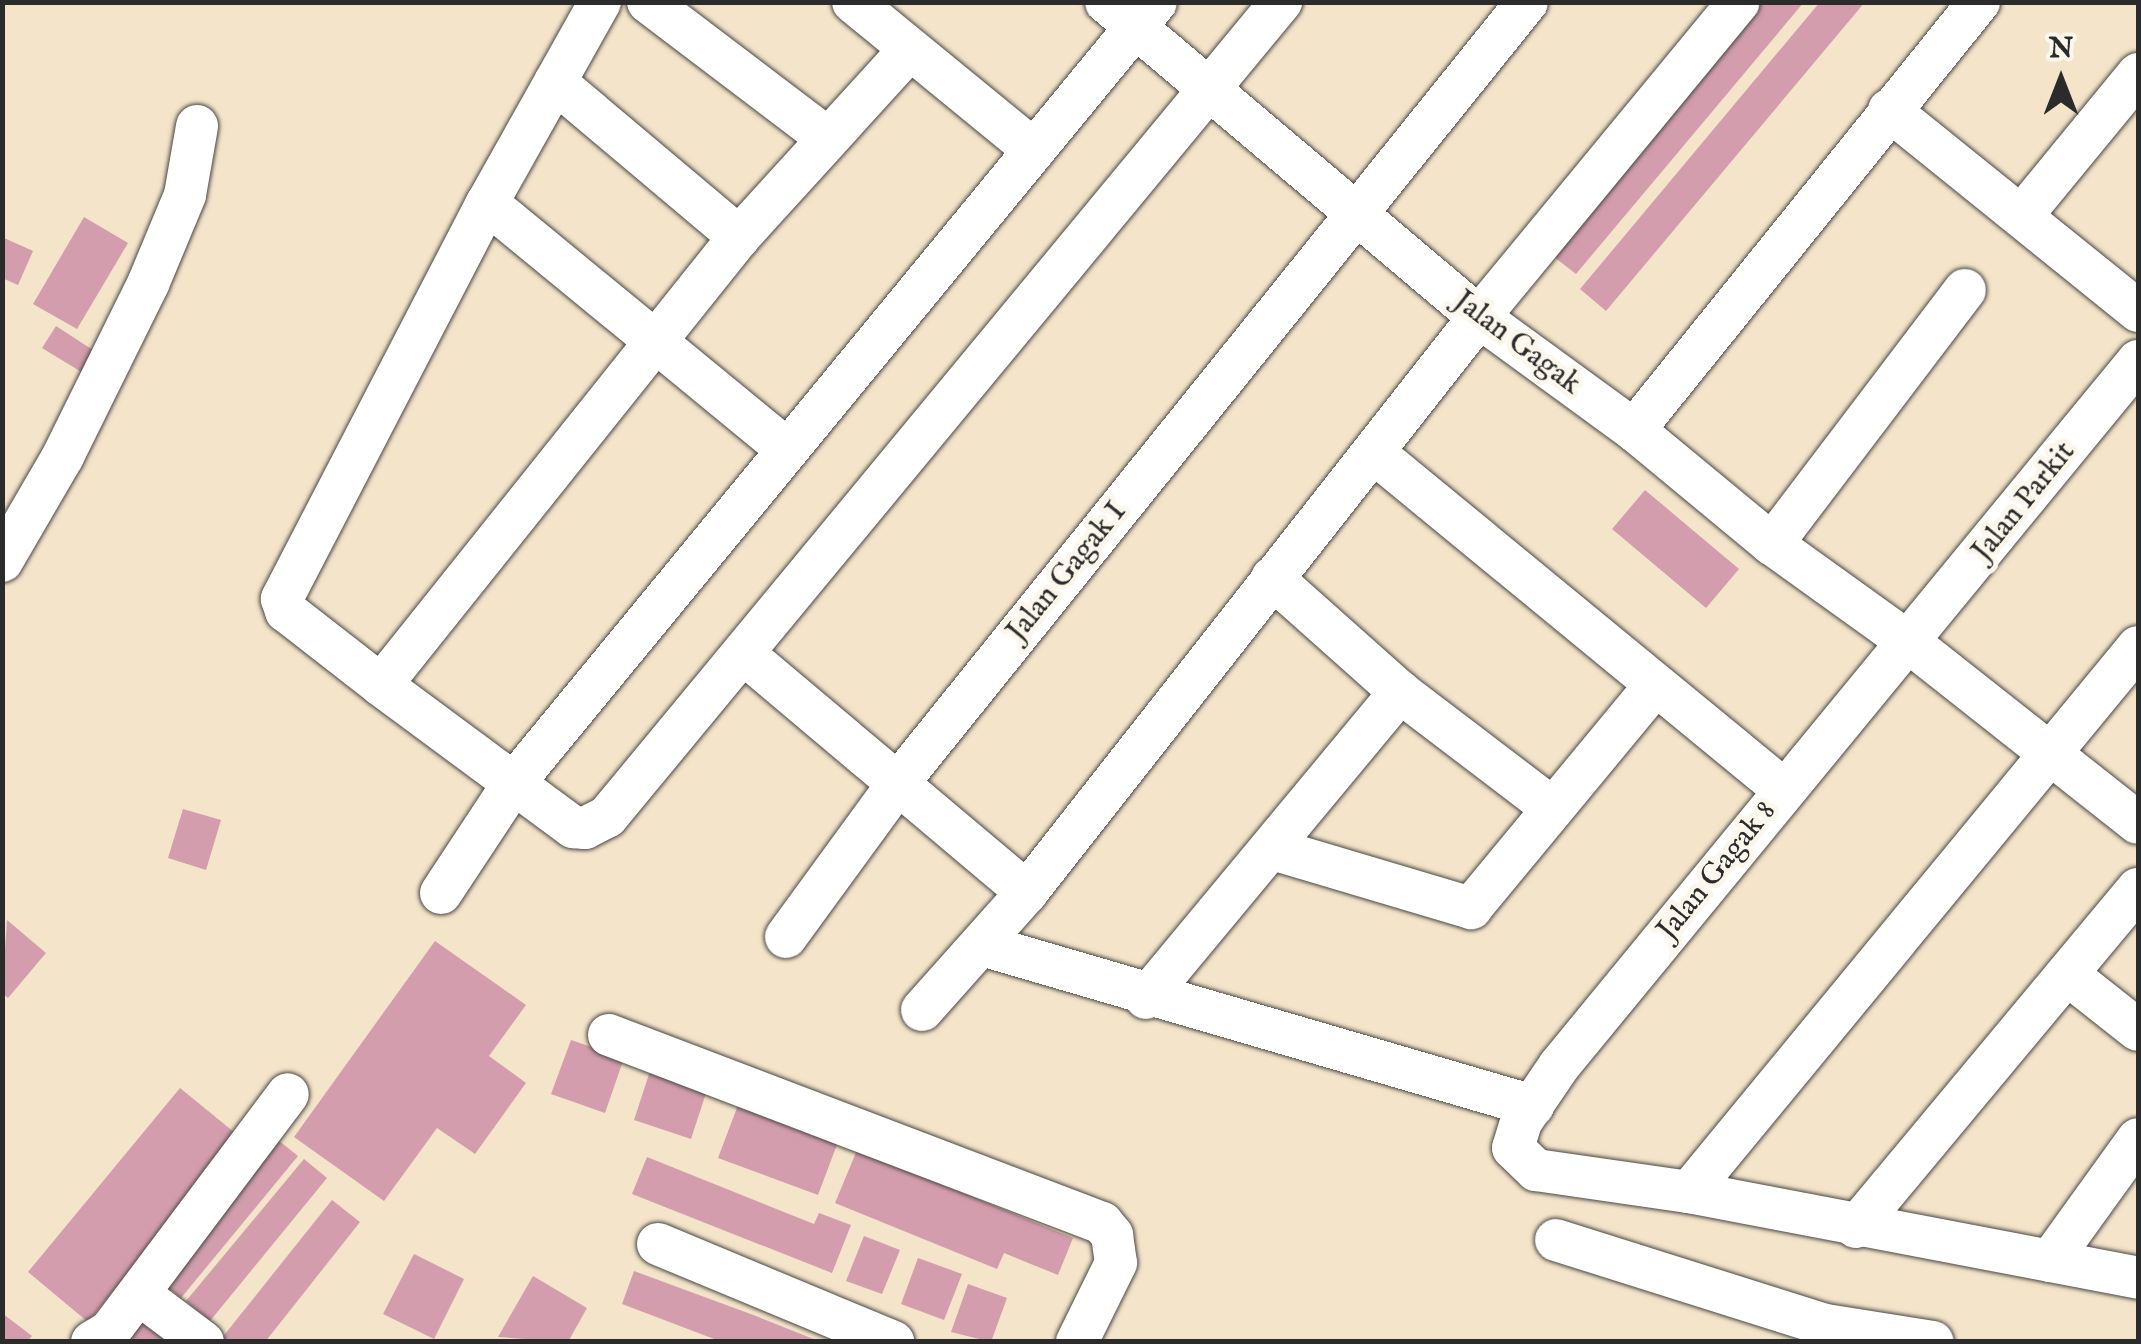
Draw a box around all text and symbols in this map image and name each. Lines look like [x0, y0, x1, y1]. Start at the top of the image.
north arrow [2011, 30, 2111, 130]
text: N [2049, 32, 2073, 67]
street label: Jalan Gagak [1446, 283, 1588, 403]
street label: Jalan Parkit [1965, 435, 2083, 569]
street label: Jalan Gagak I [1000, 495, 1134, 649]
street label: Jalan Gagak 8 [1650, 794, 1784, 948]

